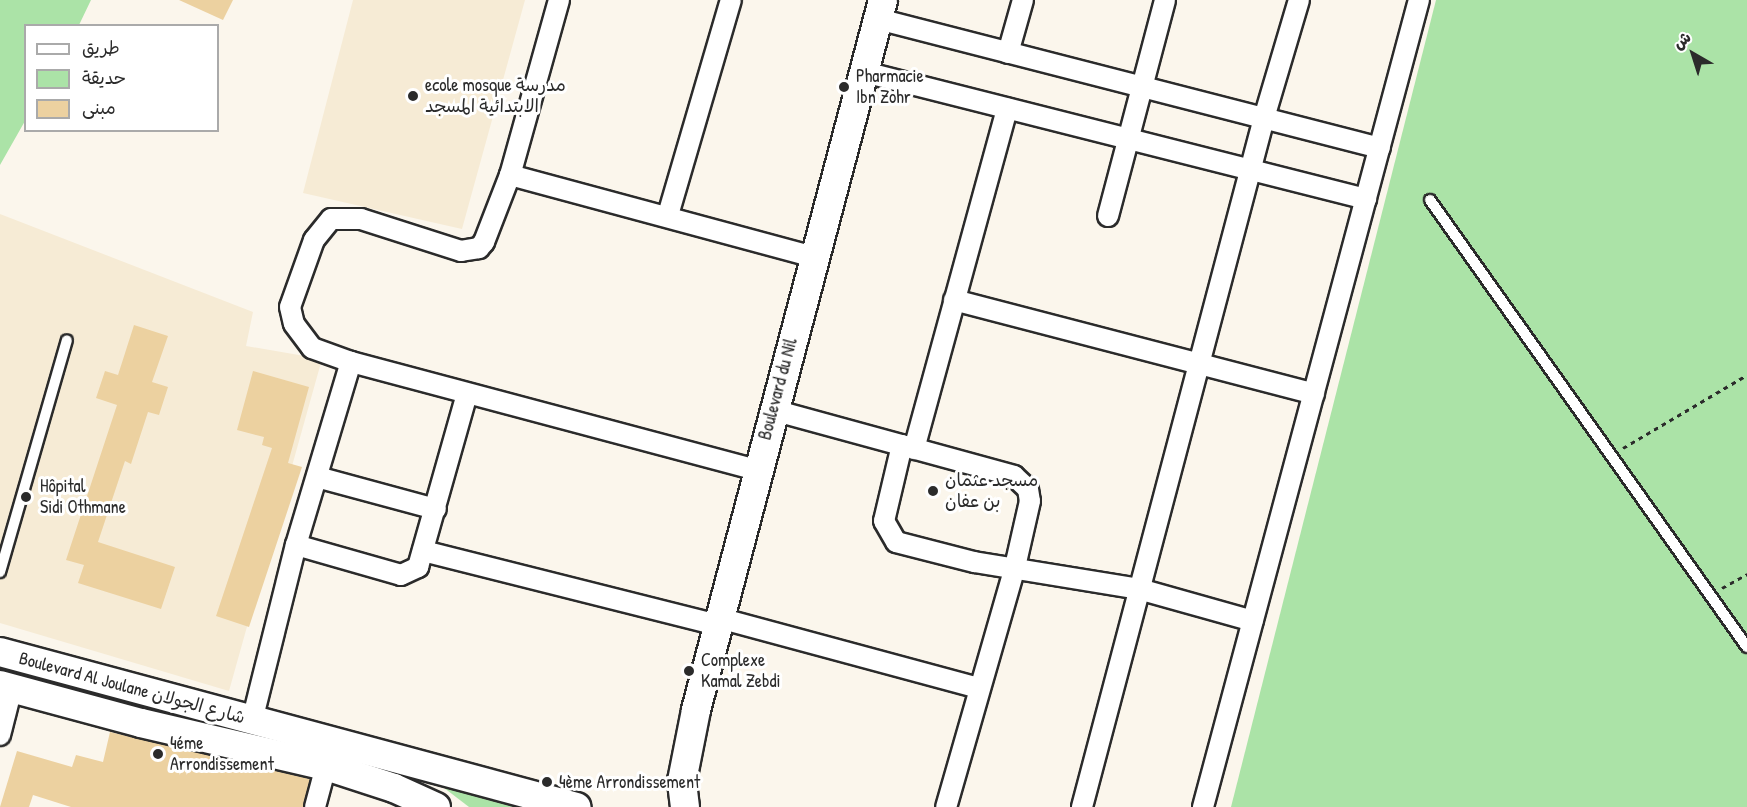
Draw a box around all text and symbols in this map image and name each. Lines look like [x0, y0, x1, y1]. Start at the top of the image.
legend [24, 24, 219, 132]
north arrow [1663, 24, 1723, 84]
text: ش [1668, 26, 1695, 54]
text: طريق [82, 35, 120, 60]
text: حديقة [82, 65, 126, 90]
place label: Pharmacie Ibn Zohr [856, 66, 924, 109]
place label: ecole mosque مدرسة الابتدائية المسجد [425, 75, 566, 118]
marker: Pharmacie Ibn Zohr [837, 80, 851, 94]
marker: ecole mosque مدرسة الابتدائية المسجد [406, 89, 420, 103]
text: مبنى [82, 95, 116, 120]
street label: Boulevard du Nil [754, 336, 802, 442]
place label: مسجد عثمان بن عفان [945, 470, 1038, 512]
place label: Hôpital Sidi Othmane [40, 476, 126, 518]
marker: مسجد عثمان بن عفان [926, 484, 940, 498]
marker: Hôpital Sidi Othmane [17, 488, 35, 506]
street label: Boulevard Al Joulane شارع الجولان [17, 647, 247, 729]
place label: Complexe Kamal Zebdi [701, 650, 780, 692]
marker: Complexe Kamal Zebdi [682, 664, 696, 678]
place label: 4éme Arrondissement [170, 733, 274, 776]
marker: 4éme Arrondissement [151, 747, 165, 761]
place label: 4ème Arrondissement [559, 771, 700, 793]
marker: 4ème Arrondissement [540, 775, 554, 789]

